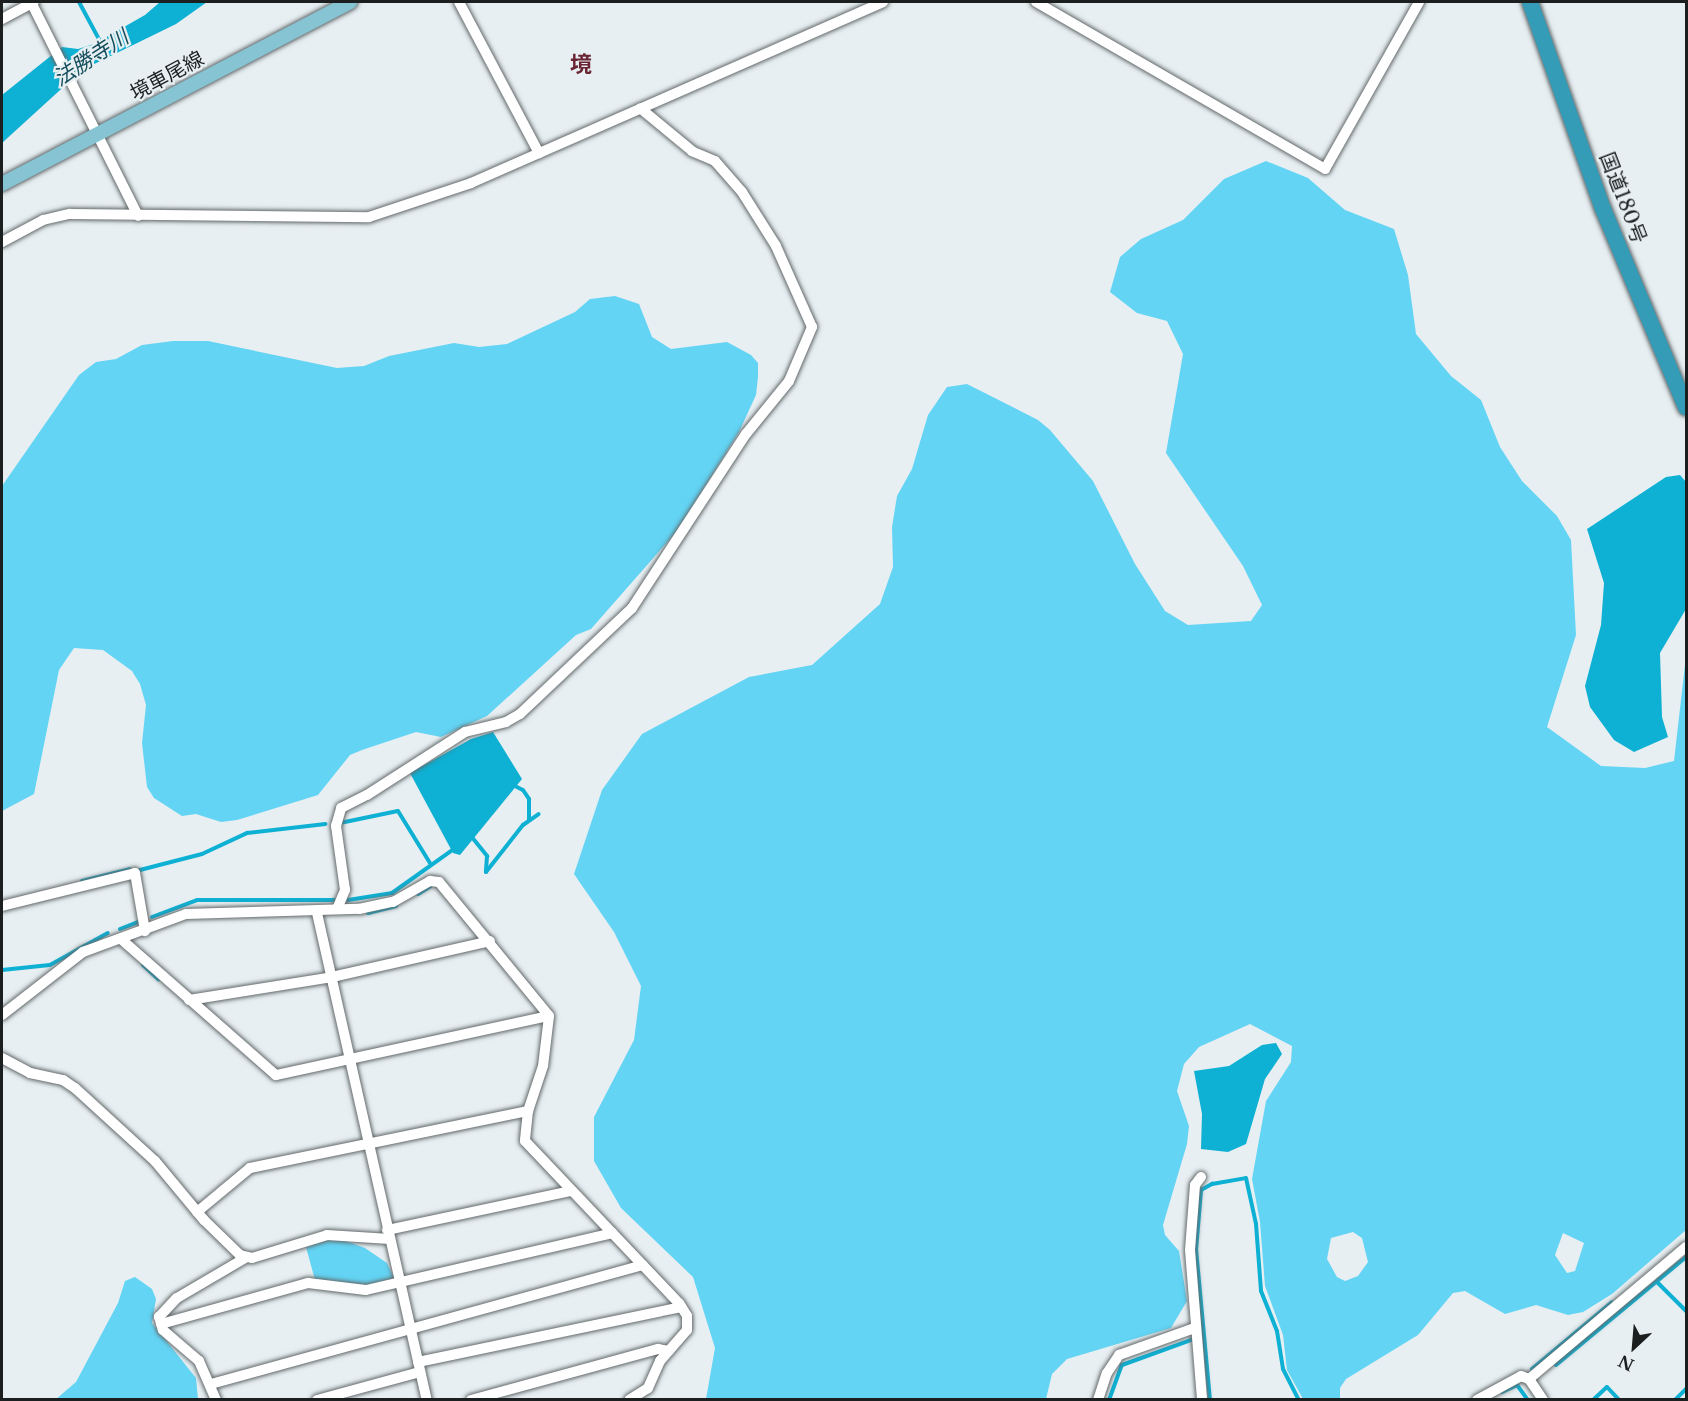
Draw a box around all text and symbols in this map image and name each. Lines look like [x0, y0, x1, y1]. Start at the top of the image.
water label: 法勝寺川 [49, 25, 133, 91]
street label: 境車尾線 [126, 47, 208, 105]
district label: 境 [570, 52, 592, 78]
street label: 国道180号 [1595, 149, 1651, 247]
north arrow [1604, 1317, 1664, 1377]
text: N [1615, 1351, 1637, 1375]

